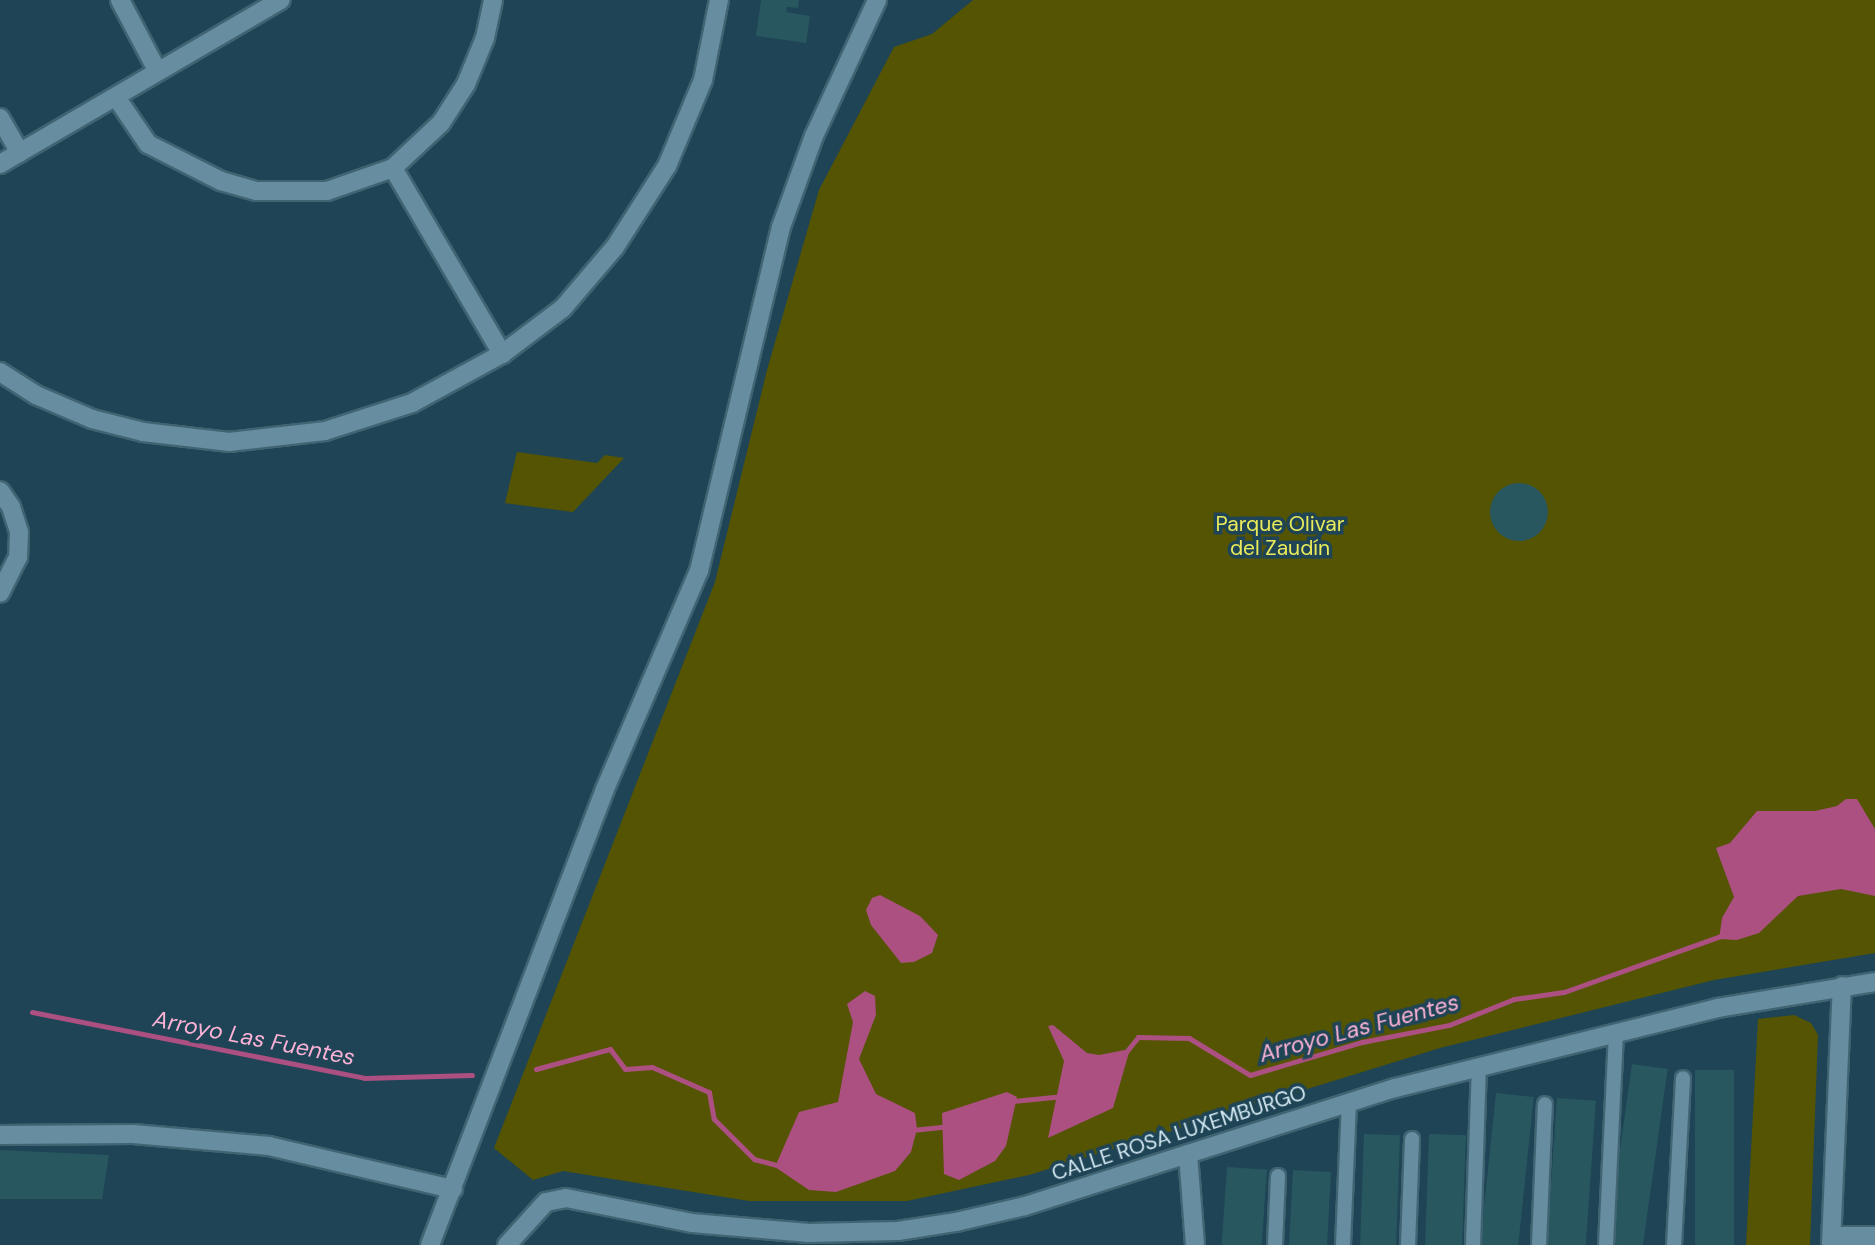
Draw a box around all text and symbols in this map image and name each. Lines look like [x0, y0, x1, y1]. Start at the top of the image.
park label: Parque Olivar del Zaudín [1216, 511, 1344, 561]
water label: Arroyo Las Fuentes [1256, 988, 1462, 1068]
water label: Arroyo Las Fuentes [151, 1005, 357, 1071]
street label: CALLE ROSA LUXEMBURGO [1049, 1080, 1309, 1186]

